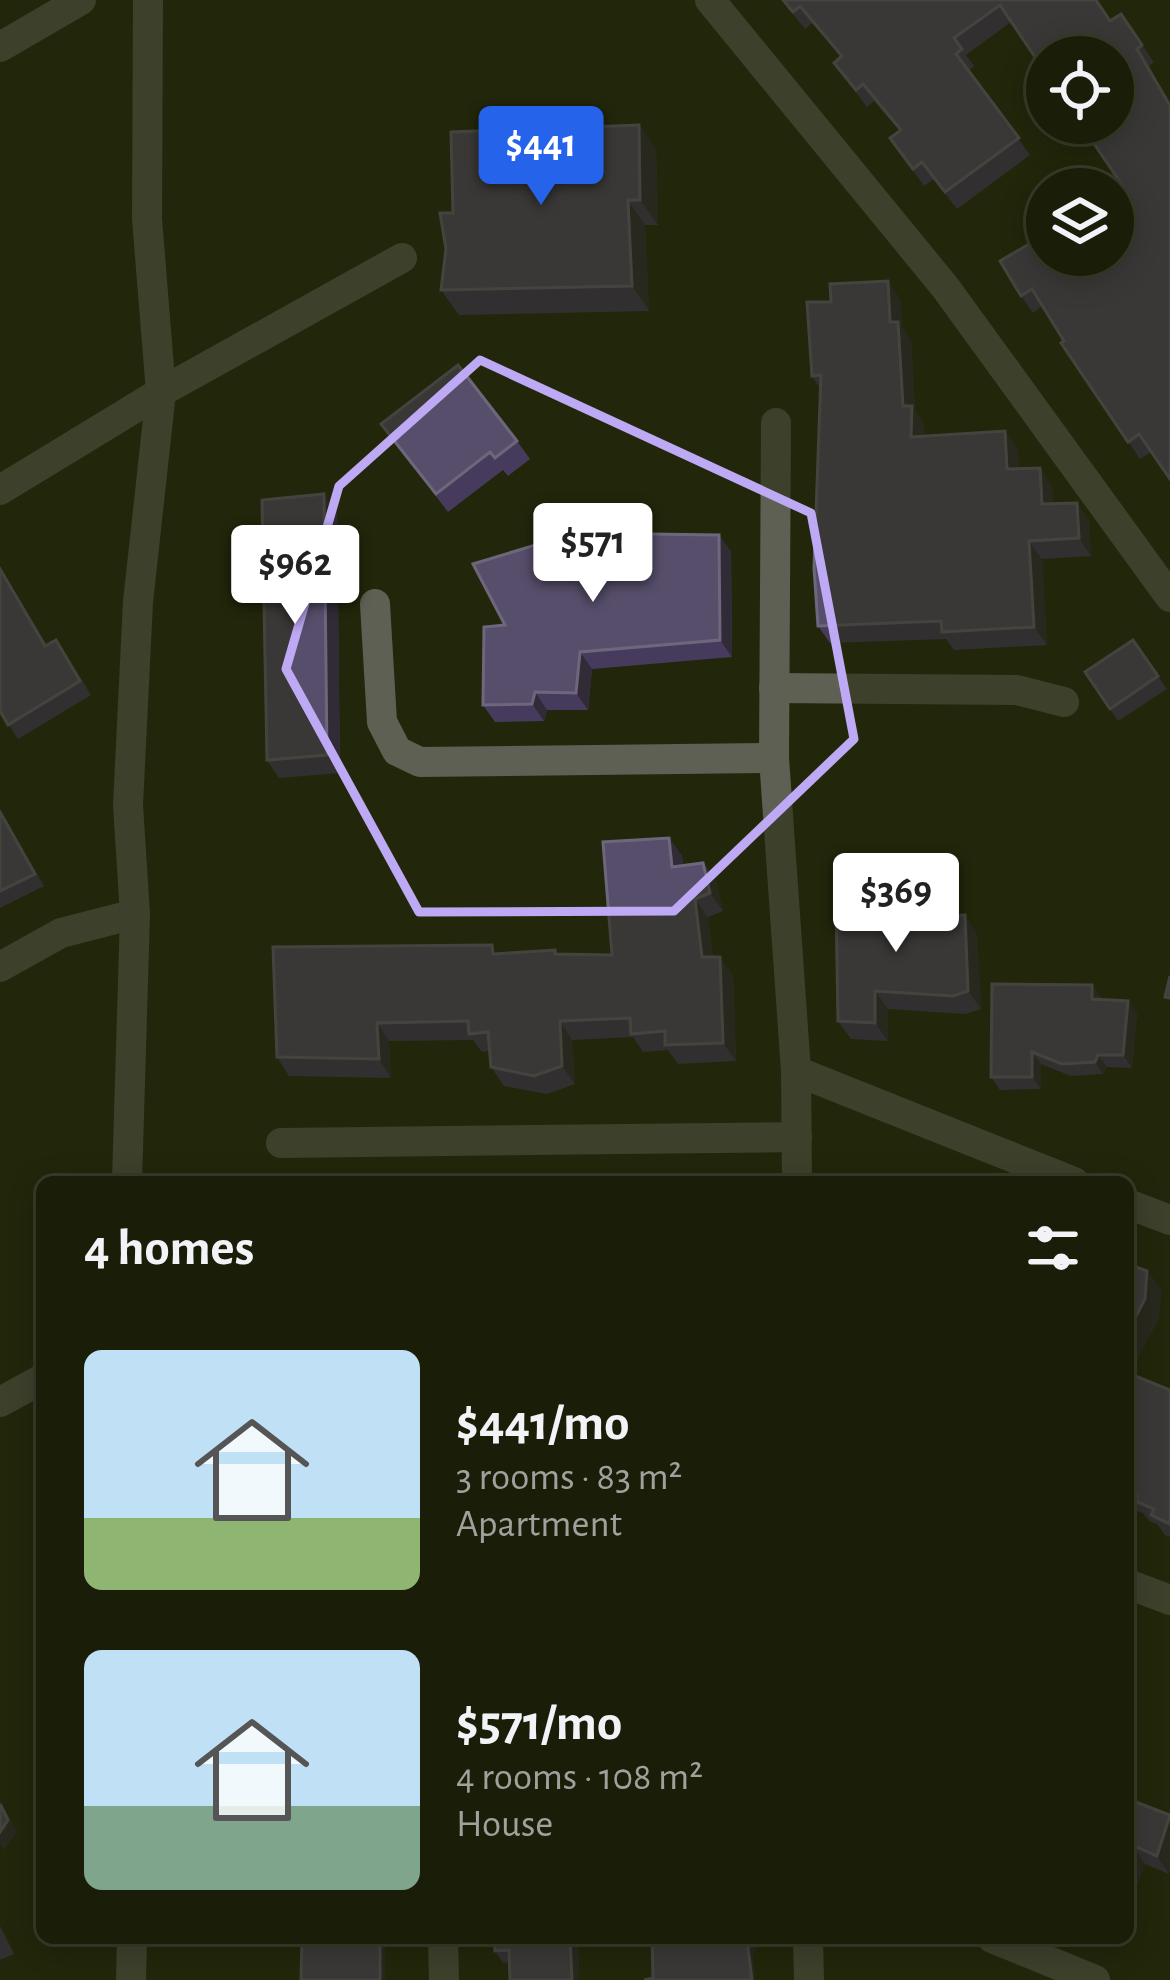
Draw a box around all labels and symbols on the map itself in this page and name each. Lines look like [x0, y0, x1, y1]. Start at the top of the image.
pin: $441 [470, 106, 612, 208]
pin: $571 [522, 503, 664, 605]
pin: $962 [224, 525, 366, 627]
pin: $369 [825, 853, 967, 955]

